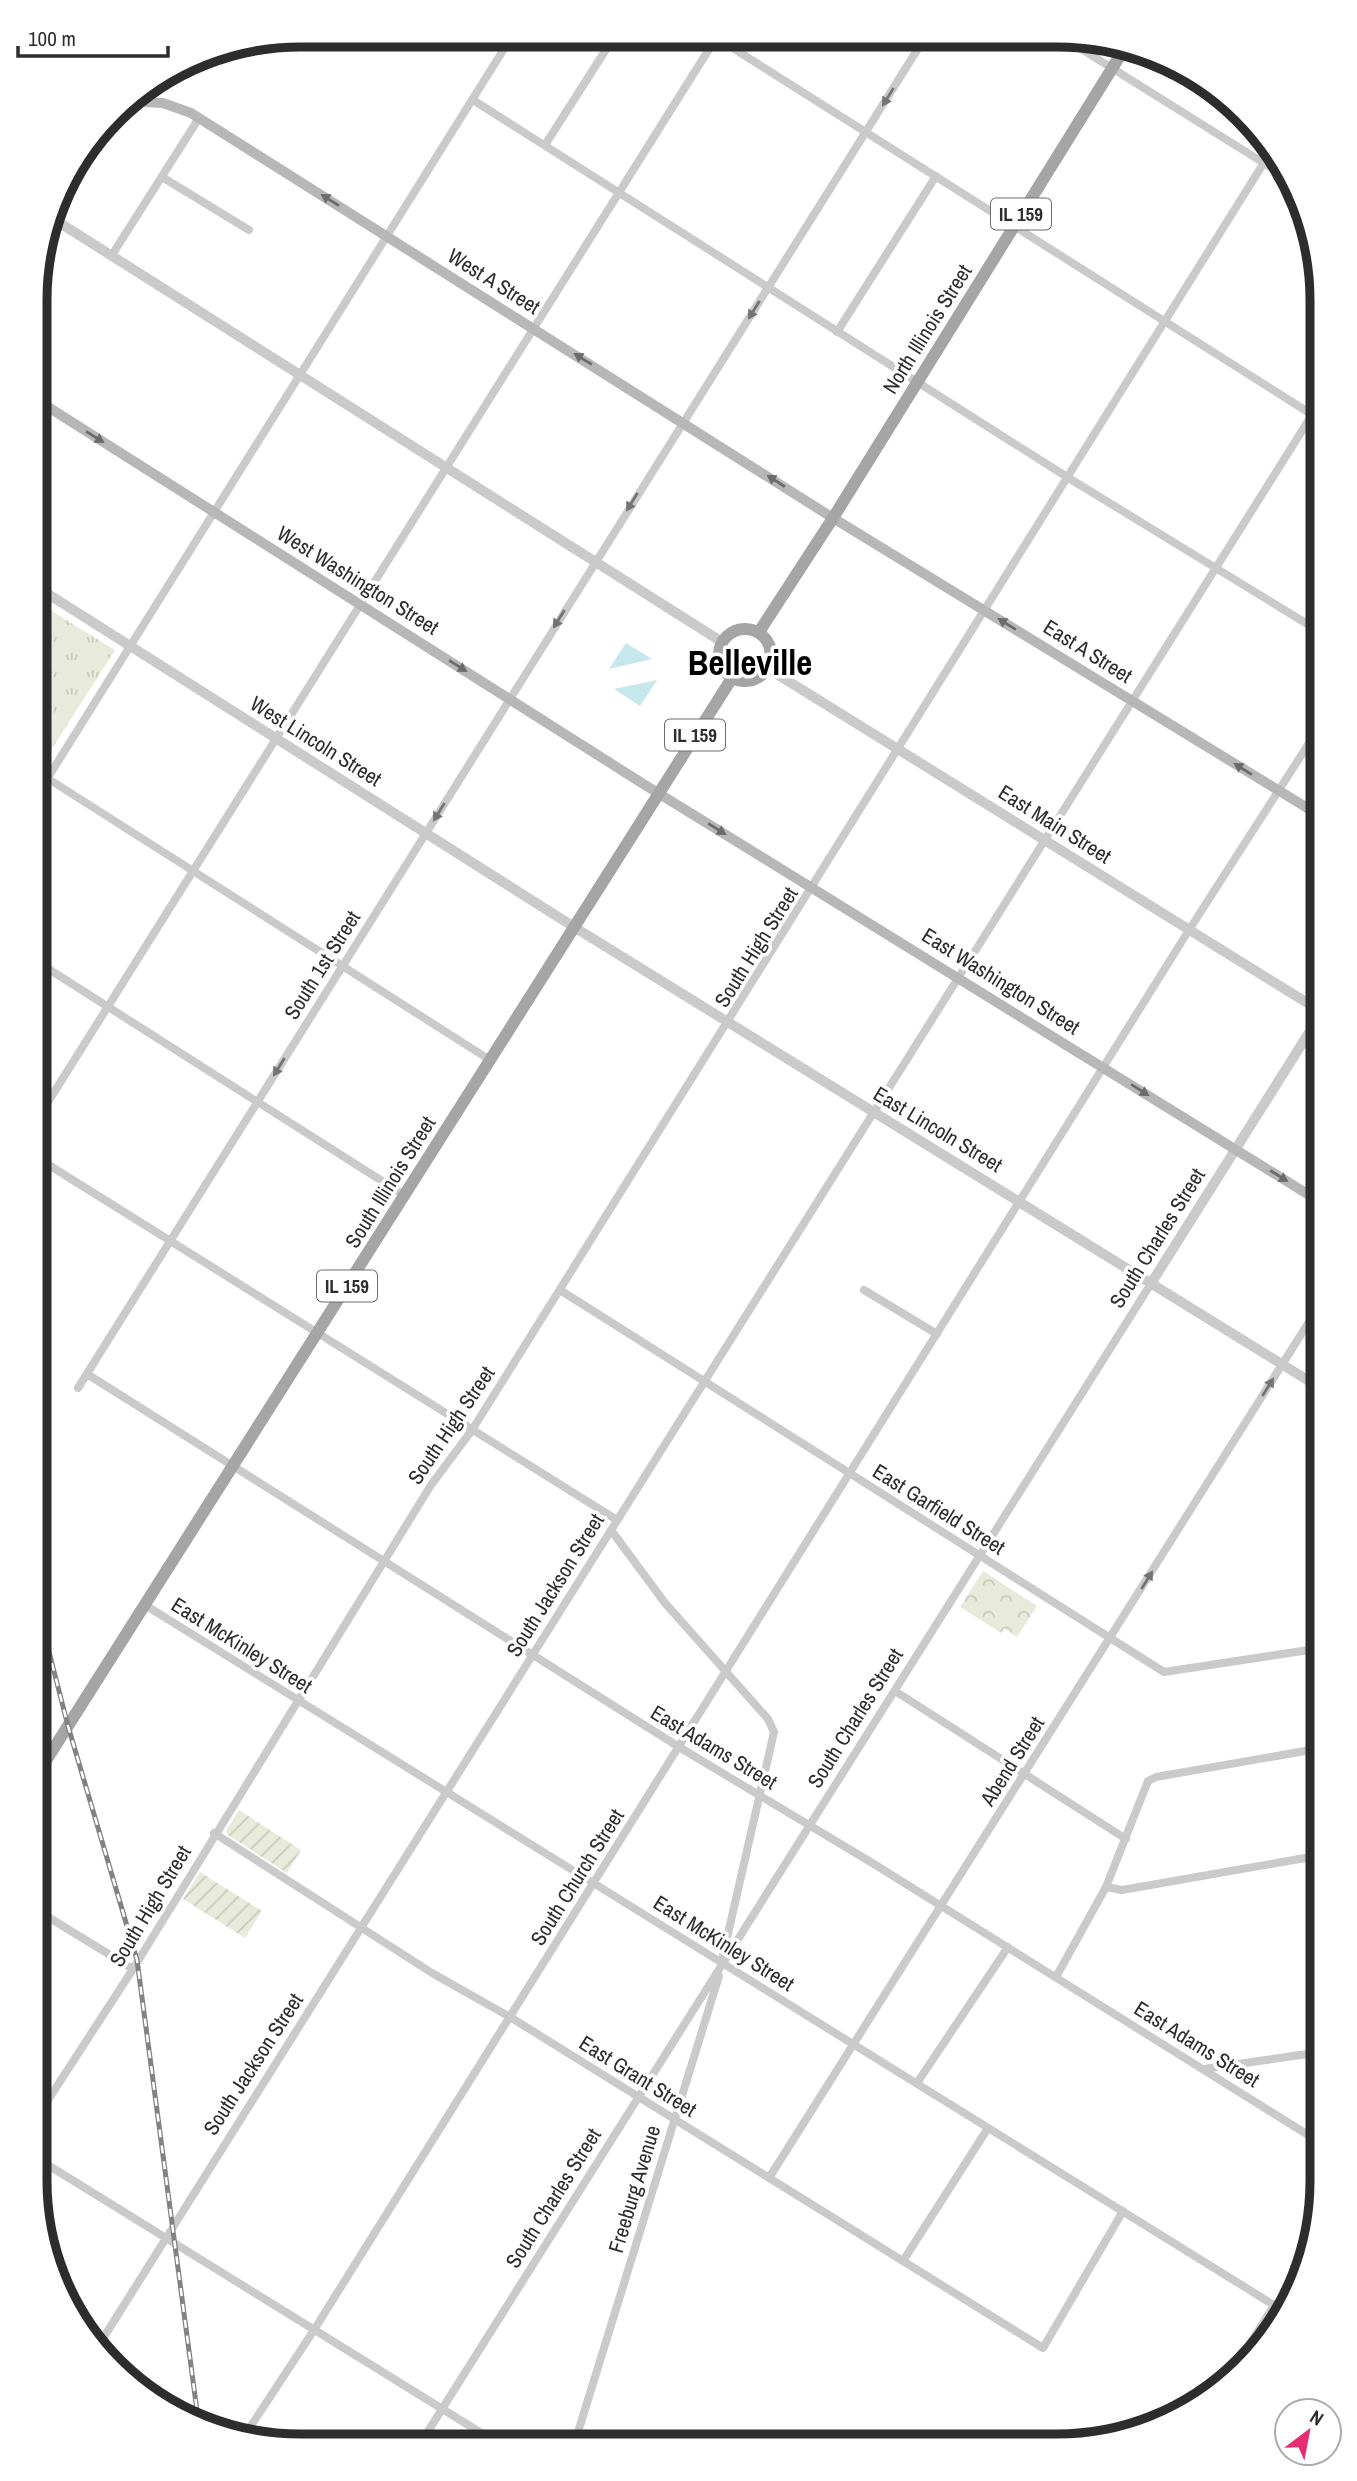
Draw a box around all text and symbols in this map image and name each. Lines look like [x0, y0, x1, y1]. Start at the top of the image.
scale bar [18, 14, 168, 58]
text: 100 m [28, 24, 76, 53]
one-way arrow [881, 87, 894, 106]
one-way arrow [320, 193, 339, 206]
road number: IL 159 [991, 198, 1051, 230]
street label: West A Street [442, 241, 546, 321]
street label: North Illinois Street [876, 259, 978, 399]
one-way arrow [747, 300, 760, 320]
one-way arrow [574, 353, 593, 366]
one-way arrow [85, 430, 104, 443]
one-way arrow [766, 475, 785, 488]
one-way arrow [626, 493, 639, 512]
street label: West Washington Street [272, 518, 445, 642]
one-way arrow [553, 609, 566, 628]
street label: East A Street [1038, 612, 1138, 690]
one-way arrow [998, 617, 1017, 630]
district label: Belleville [688, 639, 812, 686]
one-way arrow [448, 659, 467, 672]
street label: West Lincoln Street [245, 689, 387, 793]
road number: IL 159 [665, 720, 725, 750]
one-way arrow [1233, 762, 1252, 775]
street label: East Main Street [993, 778, 1117, 870]
one-way arrow [433, 802, 446, 821]
one-way arrow [707, 823, 726, 835]
street label: South High Street [707, 881, 805, 1013]
street label: South 1st Street [277, 905, 367, 1025]
street label: East Washington Street [916, 921, 1086, 1041]
one-way arrow [273, 1057, 286, 1076]
street label: East Lincoln Street [868, 1079, 1008, 1179]
one-way arrow [1130, 1084, 1149, 1097]
street label: South Illinois Street [338, 1110, 442, 1253]
street label: South Charles Street [1102, 1162, 1212, 1313]
one-way arrow [1269, 1170, 1288, 1183]
road number: IL 159 [317, 1270, 377, 1302]
street label: South High Street [401, 1360, 501, 1490]
one-way arrow [1261, 1378, 1274, 1397]
street label: East Garfield Street [867, 1457, 1011, 1561]
street label: South Jackson Street [499, 1508, 611, 1662]
one-way arrow [1140, 1570, 1153, 1590]
street label: East McKinley Street [166, 1590, 318, 1700]
street label: South Charles Street [800, 1642, 910, 1793]
street label: East Adams Street [645, 1698, 783, 1796]
street label: Abend Street [973, 1711, 1051, 1812]
street label: South Church Street [523, 1803, 631, 1951]
street label: South High Street [102, 1840, 198, 1972]
street label: East McKinley Street [648, 1888, 800, 1998]
street label: South Jackson Street [196, 1987, 310, 2141]
street label: East Adams Street [1129, 1994, 1265, 2094]
street label: East Grant Street [574, 2028, 702, 2124]
street label: South Charles Street [498, 2122, 608, 2273]
street label: Freeburg Avenue [601, 2122, 667, 2256]
north arrow [1273, 2397, 1343, 2467]
text: N [1305, 2404, 1329, 2432]

